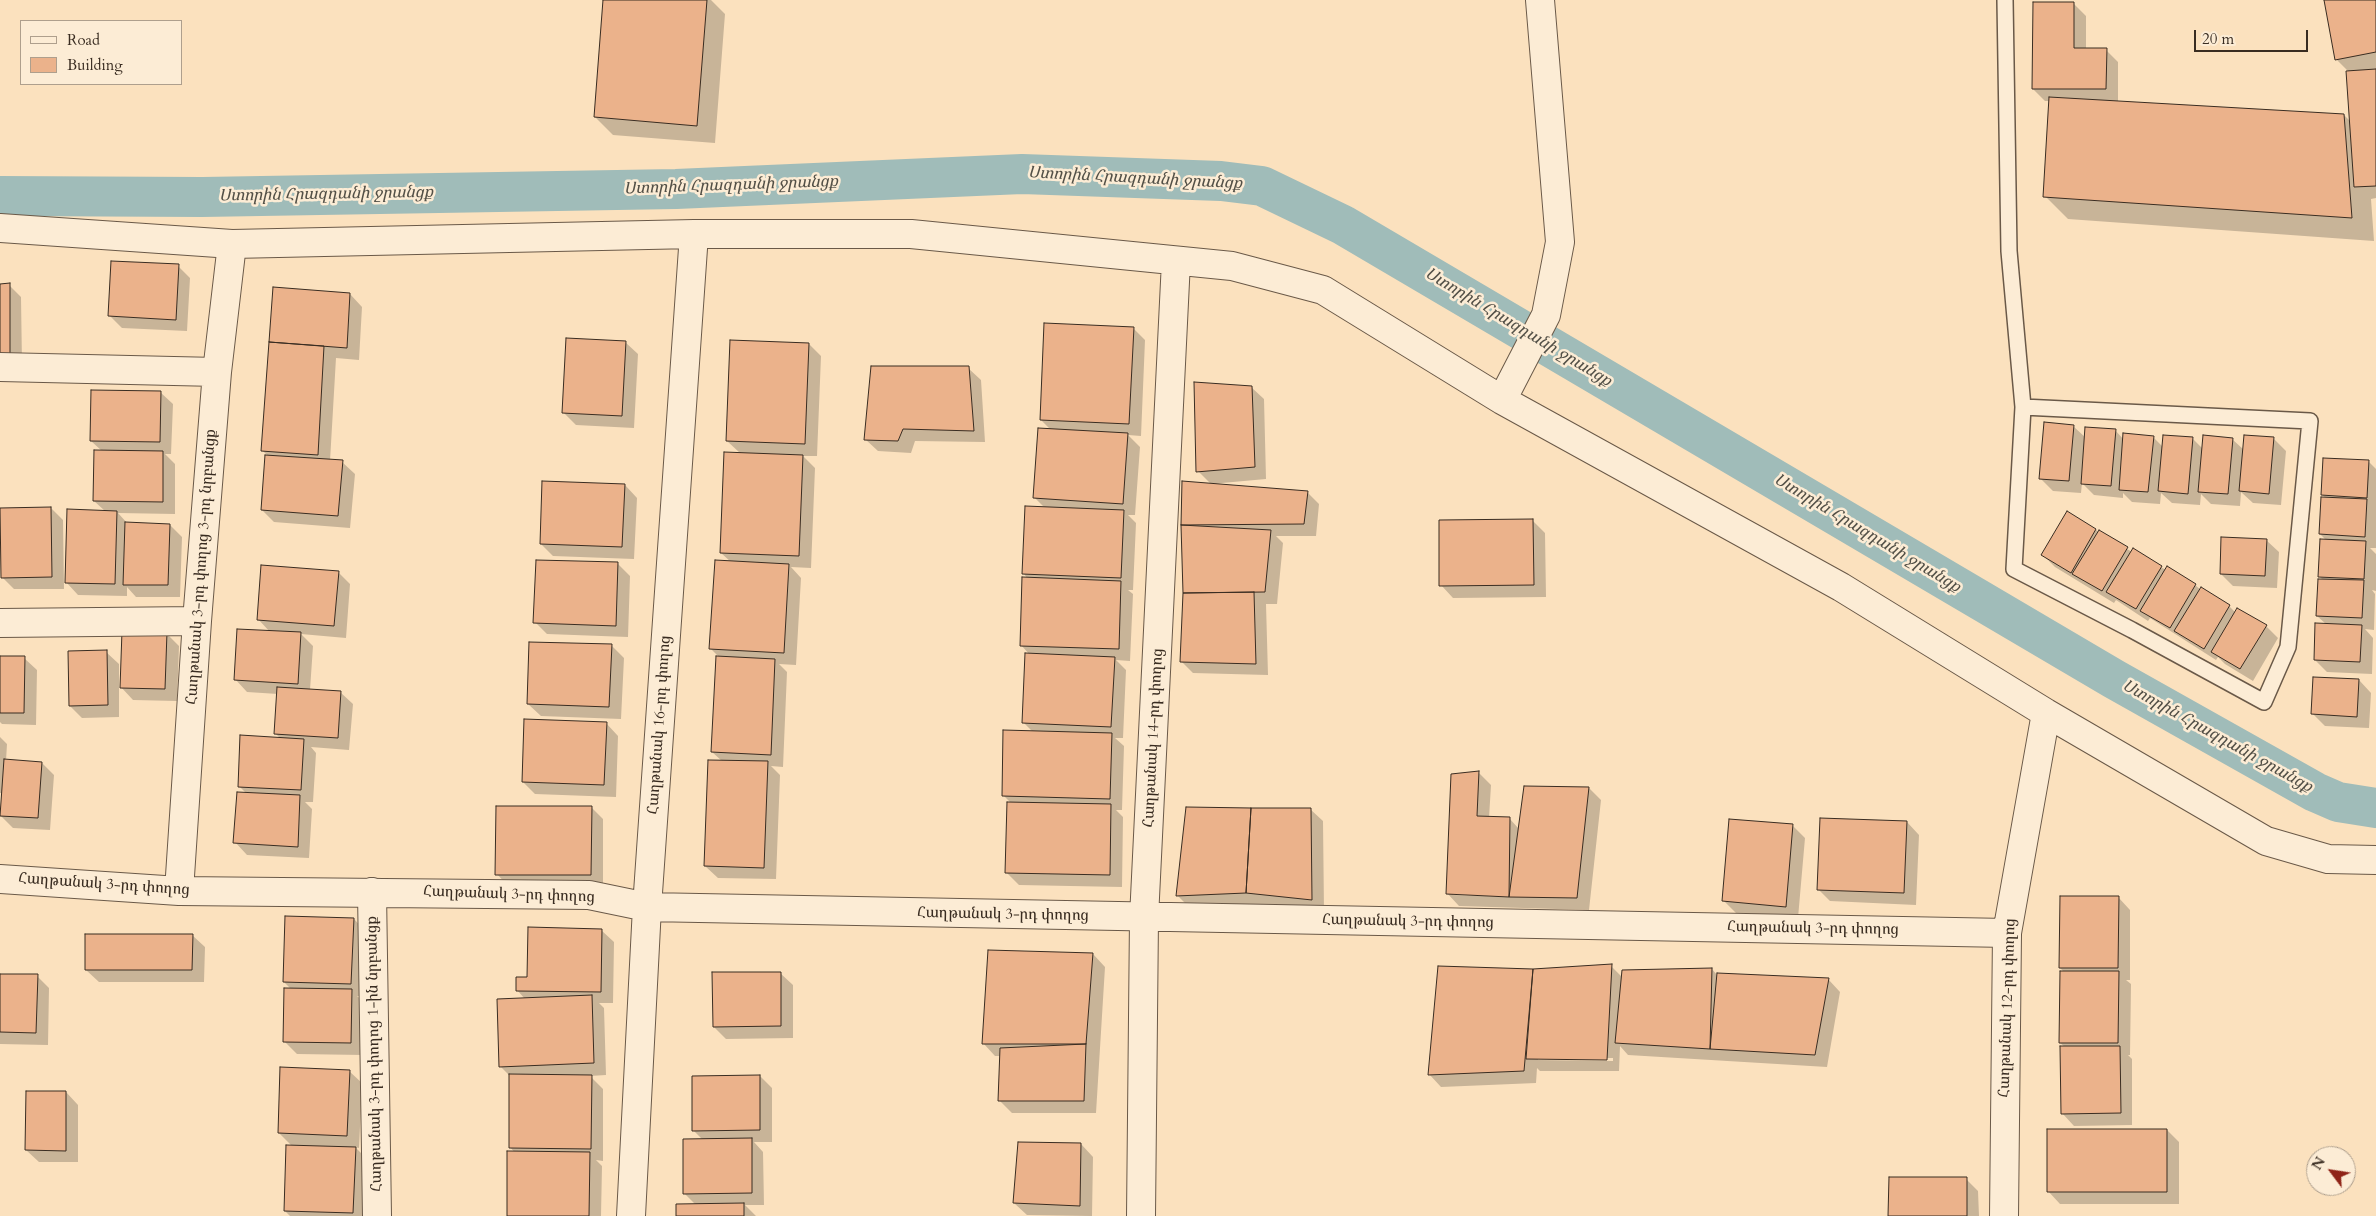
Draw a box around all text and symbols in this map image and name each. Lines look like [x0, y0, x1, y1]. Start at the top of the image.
legend [20, 20, 182, 85]
scale bar [2196, 20, 2310, 52]
text: 20 m [2202, 29, 2234, 49]
text: Road [67, 30, 100, 50]
text: Building [67, 55, 123, 75]
water label: Ստորին Հրազդանի ջրանցք [1028, 164, 1242, 194]
water label: Ստորին Հրազդանի ջրանցք [624, 173, 838, 199]
water label: Ստորին Հրազդանի ջրանցք [219, 184, 433, 206]
water label: Ստորին Հրազդանի ջրանցք [1421, 265, 1615, 391]
street label: Հաղթանակ 3-րդ փողոց 3-րդ նրբանցք [183, 429, 221, 705]
water label: Ստորին Հրազդանի ջրանցք [1770, 471, 1964, 597]
street label: Հաղթանակ 16-րդ փողոց [645, 635, 675, 815]
street label: Հաղթանակ 14-րդ փողոց [1140, 648, 1168, 828]
water label: Ստորին Հրազդանի ջրանցք [2119, 677, 2315, 797]
street label: Հաղթանակ 3-րդ փողոց [18, 870, 190, 900]
street label: Հաղթանակ 3-րդ փողոց [423, 883, 595, 907]
street label: Հաղթանակ 3-րդ փողոց [917, 905, 1089, 925]
street label: Հաղթանակ 3-րդ փողոց [1322, 912, 1494, 932]
street label: Հաղթանակ 3-րդ փողոց 1-ին նրբանցք [364, 916, 386, 1192]
street label: Հաղթանակ 12-րդ փողոց [1996, 918, 2020, 1098]
street label: Հաղթանակ 3-րդ փողոց [1727, 919, 1899, 939]
north arrow [2306, 1146, 2356, 1196]
text: N [2307, 1153, 2330, 1174]

